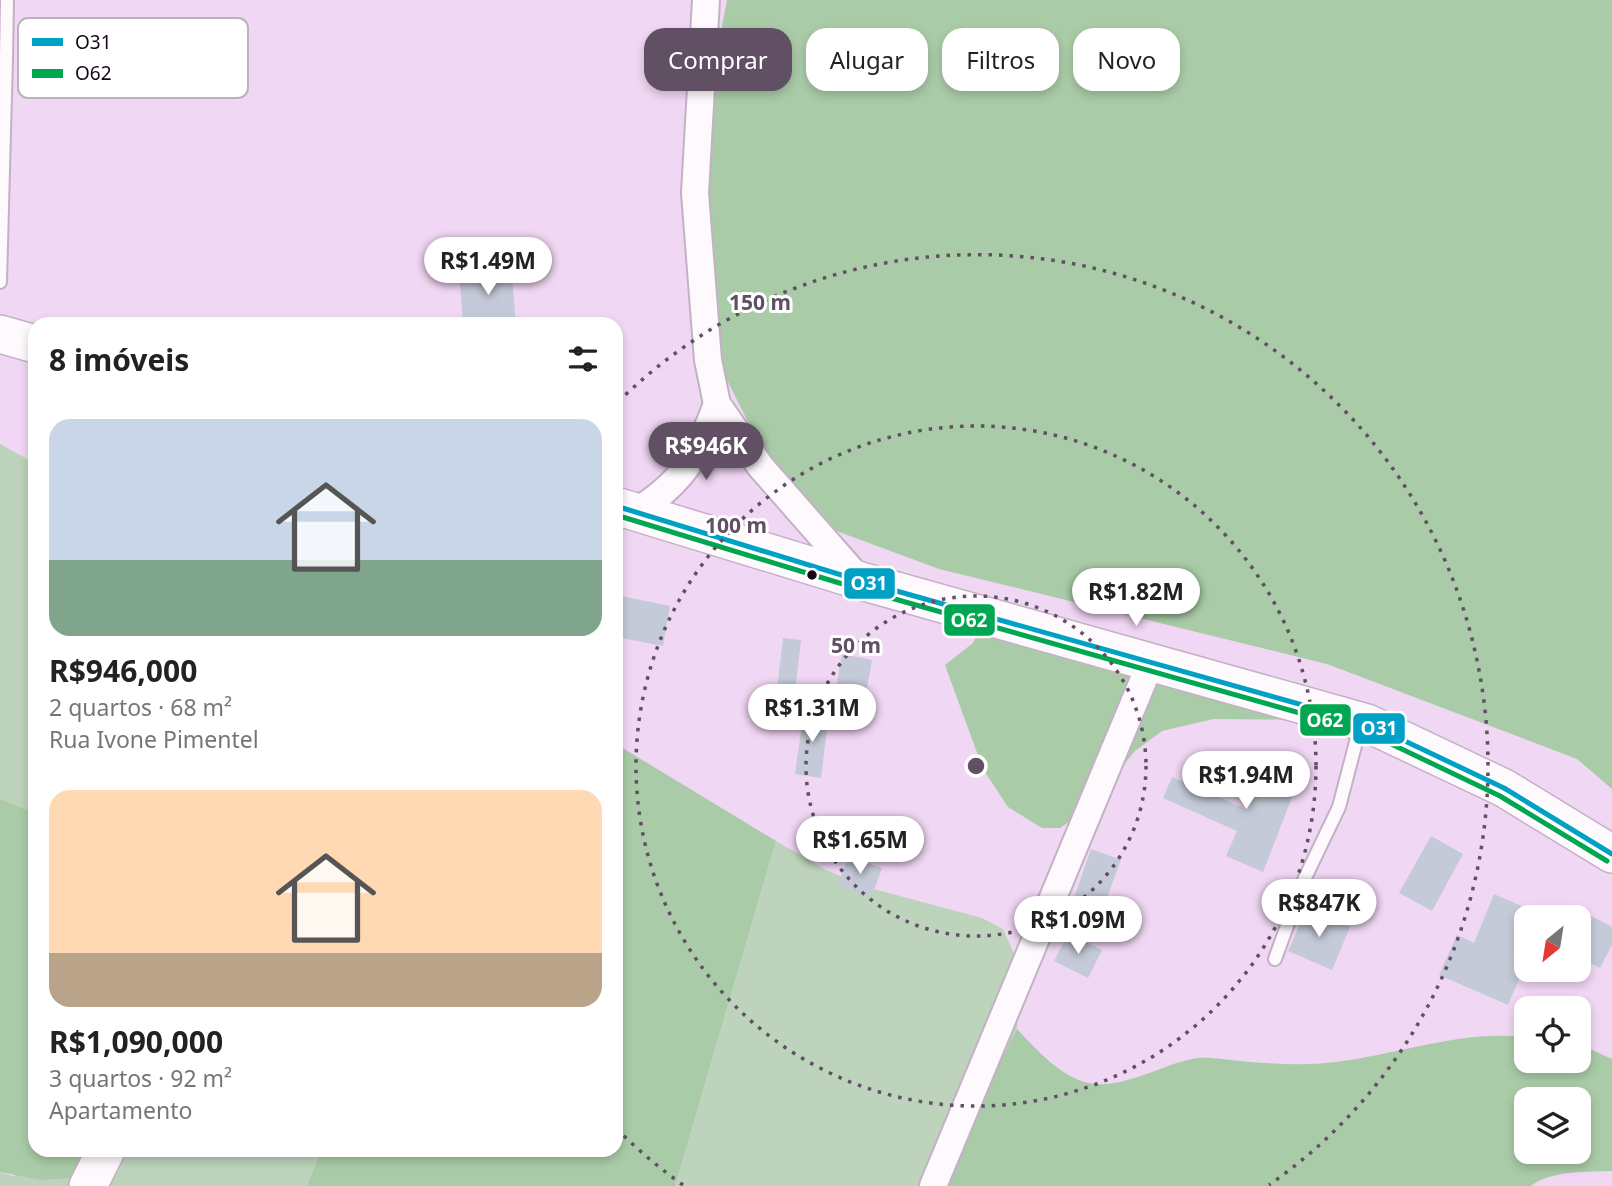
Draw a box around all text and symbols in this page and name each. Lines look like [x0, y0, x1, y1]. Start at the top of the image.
legend [18, 18, 248, 98]
chip: Comprar [644, 28, 792, 91]
chip: Alugar [806, 28, 928, 91]
chip: Filtros [942, 28, 1059, 91]
chip: Novo [1073, 28, 1180, 91]
text: O31 [75, 29, 112, 55]
text: O62 [75, 60, 112, 86]
pin: R$1.49M [423, 238, 553, 297]
text: R$1.49M [440, 244, 536, 276]
text: 150 m [729, 288, 791, 316]
text: 8 imóveis [49, 339, 189, 380]
icon: filters [564, 340, 602, 378]
pin: R$946K [649, 422, 763, 482]
text: R$946K [665, 429, 747, 461]
icon: home [263, 464, 389, 590]
text: 100 m [705, 511, 767, 539]
line badge: O31 [843, 567, 896, 600]
unlabelled marker [805, 568, 819, 582]
pin: R$1.82M [1071, 568, 1201, 628]
text: O31 [851, 570, 887, 596]
text: R$1.82M [1088, 575, 1184, 607]
line badge: O62 [943, 603, 996, 637]
text: O62 [951, 607, 988, 633]
text: 50 m [831, 631, 881, 659]
text: R$946,000 [49, 650, 197, 691]
pin: R$1.31M [747, 684, 877, 744]
text: 2 quartos · 68 m² [49, 691, 232, 723]
text: R$1.31M [764, 691, 860, 723]
line badge: O62 [1299, 703, 1352, 737]
text: O62 [1307, 707, 1344, 733]
line badge: O31 [1352, 712, 1406, 745]
text: O31 [1361, 715, 1397, 741]
text: Rua Ivone Pimentel [49, 723, 259, 755]
pin: R$1.94M [1181, 752, 1311, 811]
centre of rings [964, 754, 988, 778]
text: R$1.94M [1198, 758, 1294, 790]
pin: R$1.65M [795, 816, 925, 876]
text: R$1.65M [812, 823, 908, 855]
icon: home [263, 835, 389, 961]
pin: R$847K [1262, 880, 1376, 939]
text: R$847K [1278, 886, 1360, 918]
pin: R$1.09M [1013, 897, 1143, 956]
text: R$1.09M [1030, 903, 1126, 935]
north arrow [1514, 905, 1591, 982]
map controls [1514, 905, 1591, 1164]
button: locate [1514, 996, 1591, 1073]
text: R$1,090,000 [49, 1021, 223, 1062]
text: 3 quartos · 92 m² [49, 1062, 232, 1094]
button: layers [1514, 1087, 1591, 1164]
text: Apartamento [49, 1094, 192, 1126]

